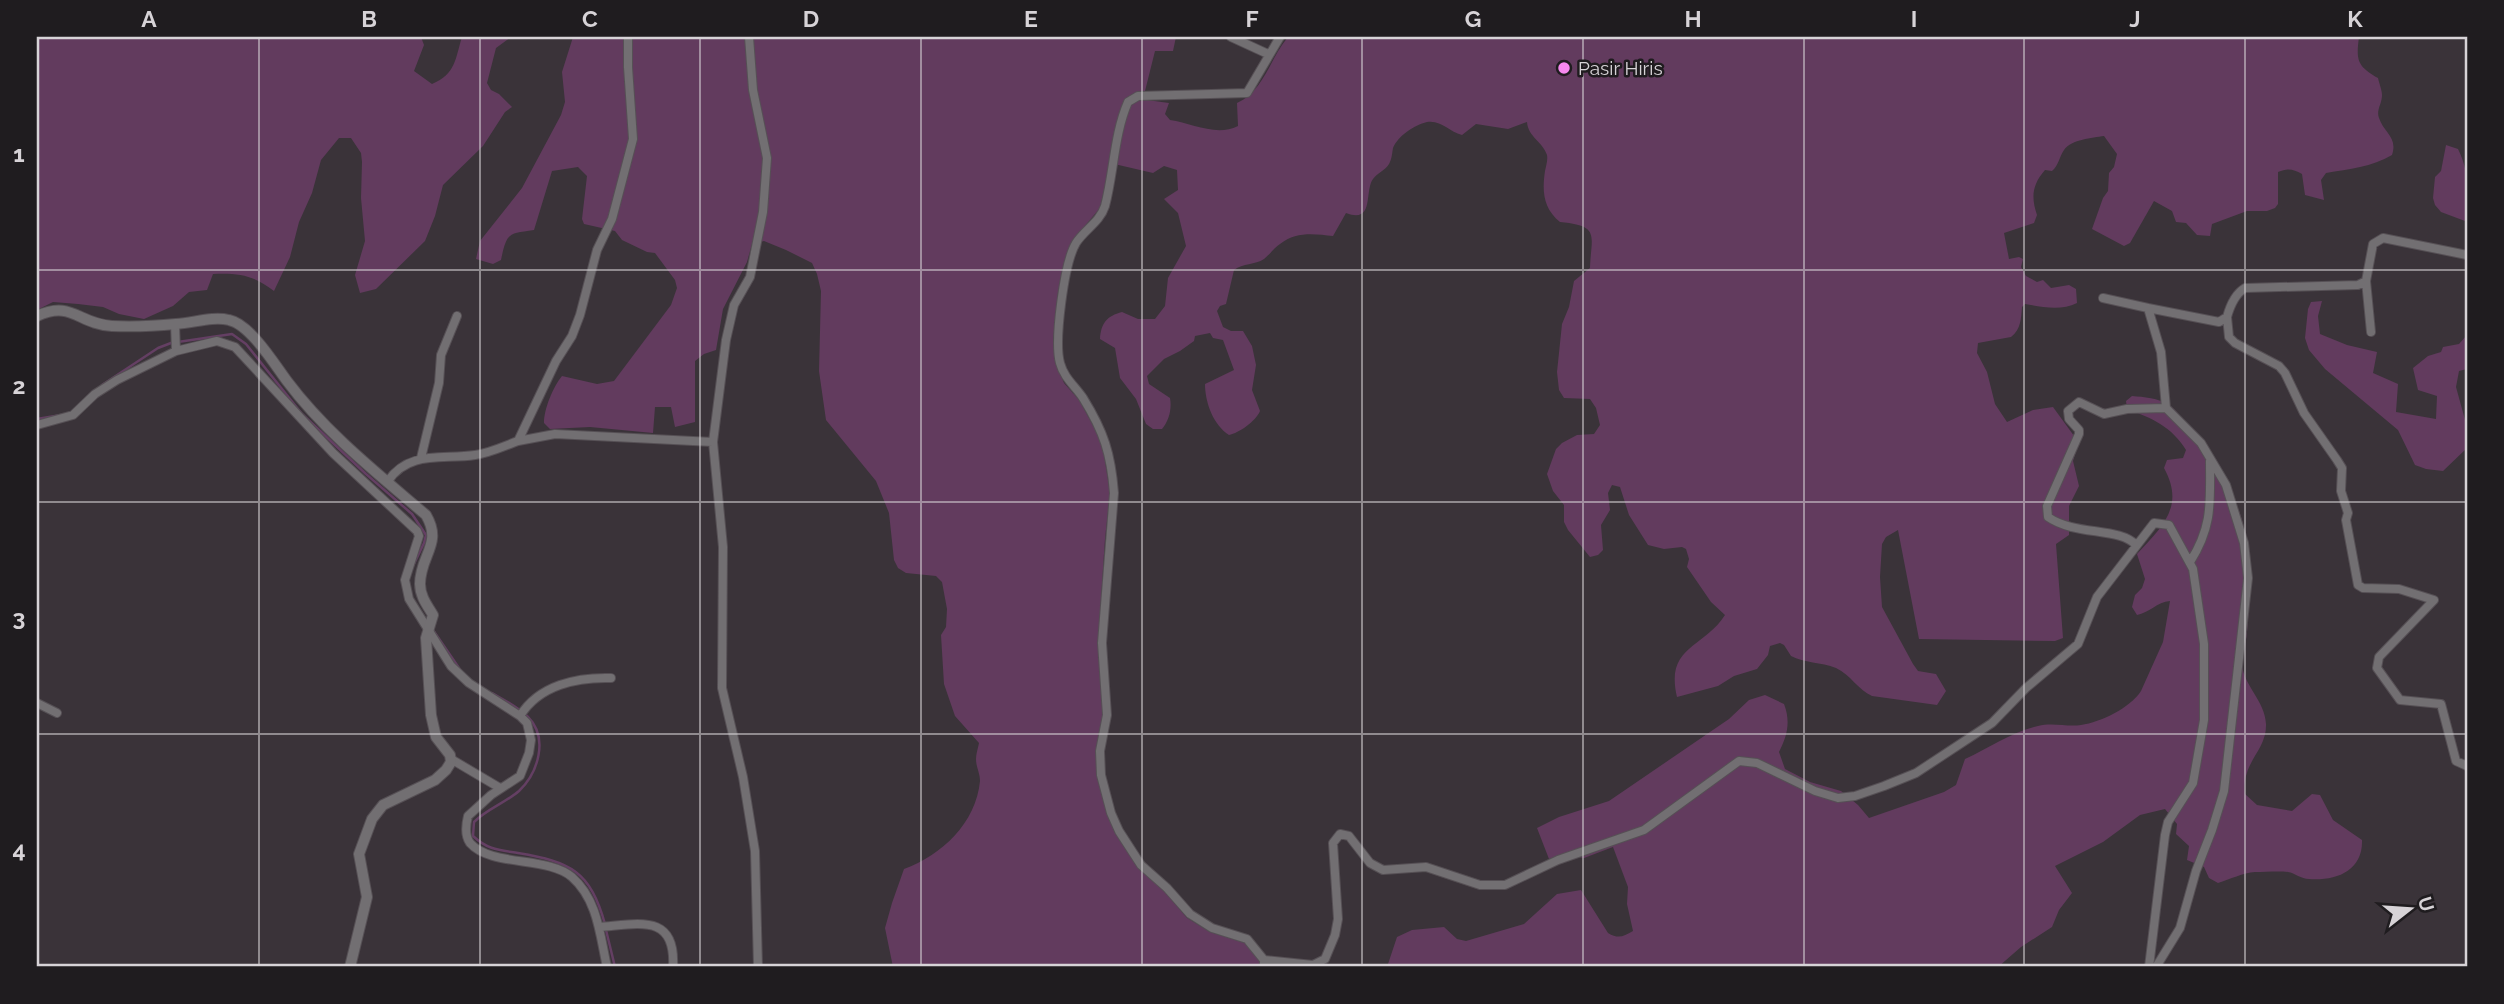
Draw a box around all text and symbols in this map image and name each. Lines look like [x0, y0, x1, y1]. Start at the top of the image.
text: A [141, 5, 157, 32]
text: B [361, 5, 377, 32]
text: C [582, 5, 598, 32]
text: D [803, 5, 819, 32]
text: E [1024, 5, 1038, 32]
text: F [1245, 5, 1259, 32]
text: G [1465, 5, 1481, 32]
text: H [1684, 5, 1702, 32]
text: I [1911, 5, 1917, 32]
text: J [2129, 5, 2141, 32]
text: K [2347, 5, 2363, 32]
place label: Pasir Hiris [1578, 57, 1663, 79]
marker: Pasir Hiris [1556, 60, 1572, 76]
text: 1 [13, 140, 25, 167]
text: 2 [13, 372, 25, 399]
text: 3 [13, 604, 25, 631]
text: 4 [12, 836, 26, 863]
north arrow [2374, 874, 2444, 944]
text: U [2414, 894, 2439, 914]

